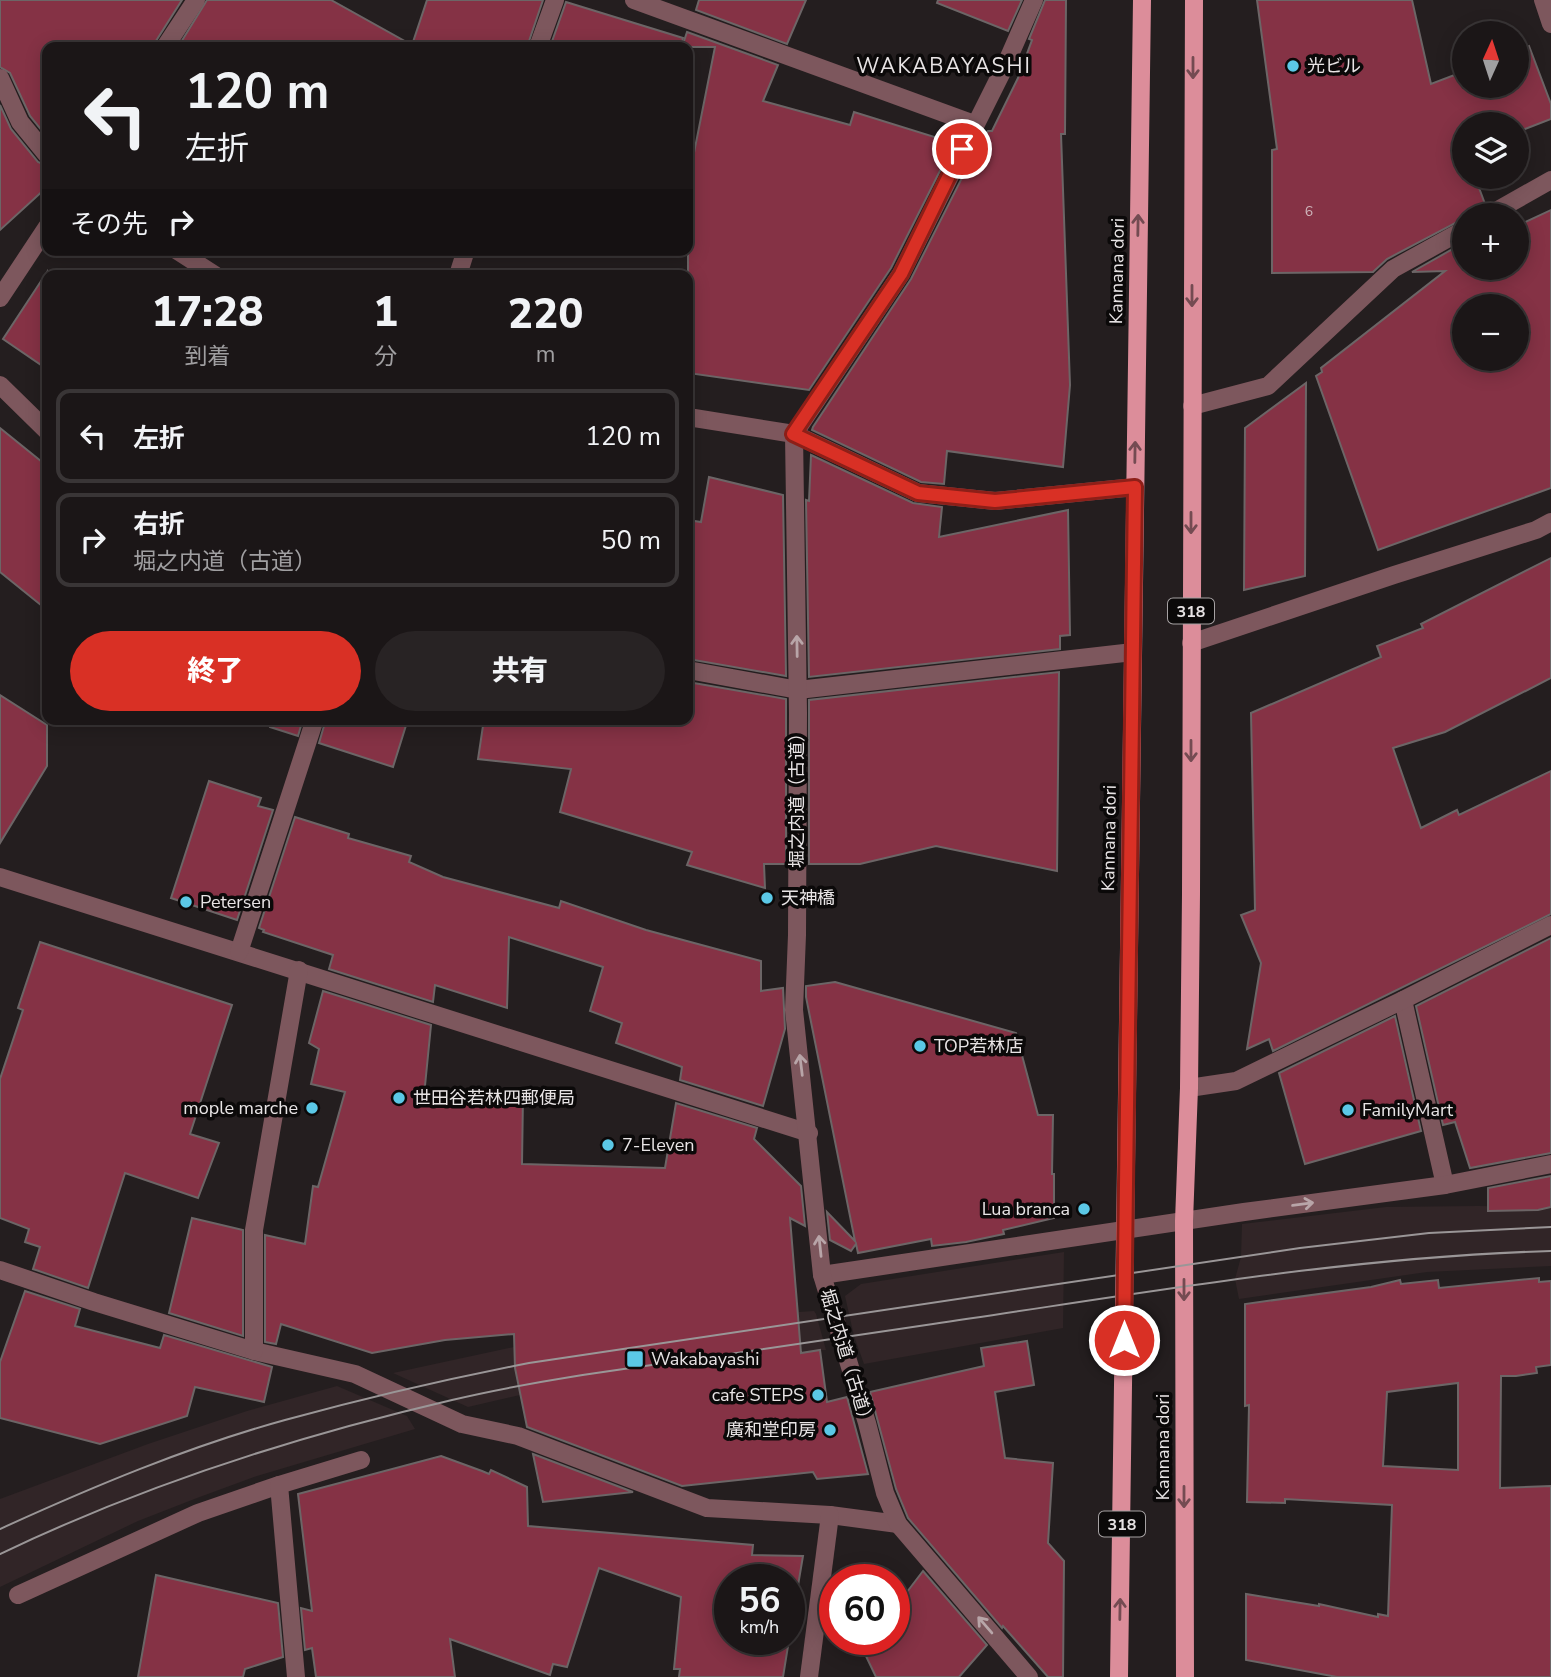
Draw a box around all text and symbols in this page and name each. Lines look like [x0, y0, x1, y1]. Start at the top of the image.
north arrow [1452, 21, 1530, 98]
map controls [1452, 21, 1529, 371]
district label: WAKABAYASHI [856, 52, 1032, 80]
place label: 光ビル [1307, 54, 1361, 78]
one-way arrow [1187, 56, 1200, 79]
text: 120 m [185, 58, 329, 125]
marker: 光ビル [1285, 58, 1301, 74]
icon: left [70, 70, 161, 161]
button: layers [1452, 112, 1529, 189]
pin [932, 119, 992, 179]
text: 左折 [185, 127, 249, 170]
icon: arrive [943, 130, 981, 168]
house number: 6 [1305, 202, 1313, 221]
icon: right [162, 203, 200, 241]
button: + [1452, 203, 1529, 280]
text: その先 [70, 207, 148, 242]
one-way arrow [1132, 214, 1145, 237]
street label: Kannana dori [1104, 218, 1130, 324]
text: 17:28 [152, 284, 263, 341]
text: 1 [373, 284, 398, 341]
one-way arrow [1185, 284, 1199, 307]
text: 220 [508, 286, 583, 343]
button: − [1452, 294, 1529, 371]
text: m [536, 339, 555, 370]
text: 到着 [184, 341, 230, 372]
text: 分 [374, 341, 397, 372]
icon: left [74, 417, 112, 455]
text: 120 m [585, 419, 661, 454]
text: 左折 [133, 421, 185, 456]
one-way arrow [1128, 441, 1142, 464]
text: 右折 [133, 507, 185, 542]
one-way arrow [1185, 511, 1198, 534]
icon: right [74, 521, 112, 559]
text: 50 m [601, 523, 661, 558]
text: 堀之内道（古道） [133, 546, 317, 577]
road number: 318 [1168, 598, 1214, 624]
button: 終了 [70, 631, 361, 711]
button: 共有 [375, 631, 665, 711]
one-way arrow [790, 635, 804, 658]
street label: 堀之内道（古道） [785, 724, 809, 868]
one-way arrow [1184, 739, 1198, 762]
street label: Kannana dori [1096, 785, 1122, 891]
place label: 天神橋 [781, 886, 835, 910]
place label: Petersen [200, 890, 271, 914]
marker: 天神橋 [759, 890, 775, 906]
marker: Petersen [178, 894, 194, 910]
place label: TOP若林店 [934, 1034, 1023, 1058]
marker: TOP若林店 [912, 1038, 928, 1054]
one-way arrow [794, 1054, 807, 1077]
place label: 世田谷若林四郵便局 [413, 1086, 575, 1110]
marker: 世田谷若林四郵便局 [391, 1090, 407, 1106]
place label: mople marche [183, 1096, 298, 1120]
place label: FamilyMart [1362, 1098, 1454, 1122]
marker: mople marche [304, 1100, 320, 1116]
marker: FamilyMart [1340, 1102, 1356, 1118]
place label: 7-Eleven [622, 1133, 695, 1157]
marker: 7-Eleven [600, 1137, 616, 1153]
place label: Lua branca [982, 1197, 1070, 1221]
one-way arrow [1291, 1197, 1314, 1210]
marker: Lua branca [1076, 1201, 1092, 1217]
one-way arrow [813, 1235, 826, 1258]
one-way arrow [1177, 1278, 1191, 1301]
street label: 堀之内道（古道） [814, 1286, 880, 1430]
position arrow [1087, 1303, 1161, 1377]
place label: Wakabayashi [651, 1347, 759, 1371]
marker: Wakabayashi [625, 1349, 645, 1369]
place label: cafe STEPS [712, 1383, 804, 1407]
marker: cafe STEPS [810, 1387, 826, 1403]
street label: Kannana dori [1151, 1394, 1175, 1500]
place label: 廣和堂印房 [726, 1418, 816, 1442]
marker: 廣和堂印房 [822, 1422, 838, 1438]
one-way arrow [1177, 1485, 1191, 1508]
road number: 318 [1099, 1512, 1145, 1536]
speed limit sign: 60 [819, 1564, 910, 1655]
text: 56 [738, 1577, 781, 1624]
one-way arrow [1113, 1598, 1127, 1621]
text: km/h [740, 1615, 779, 1639]
one-way arrow [977, 1617, 993, 1635]

